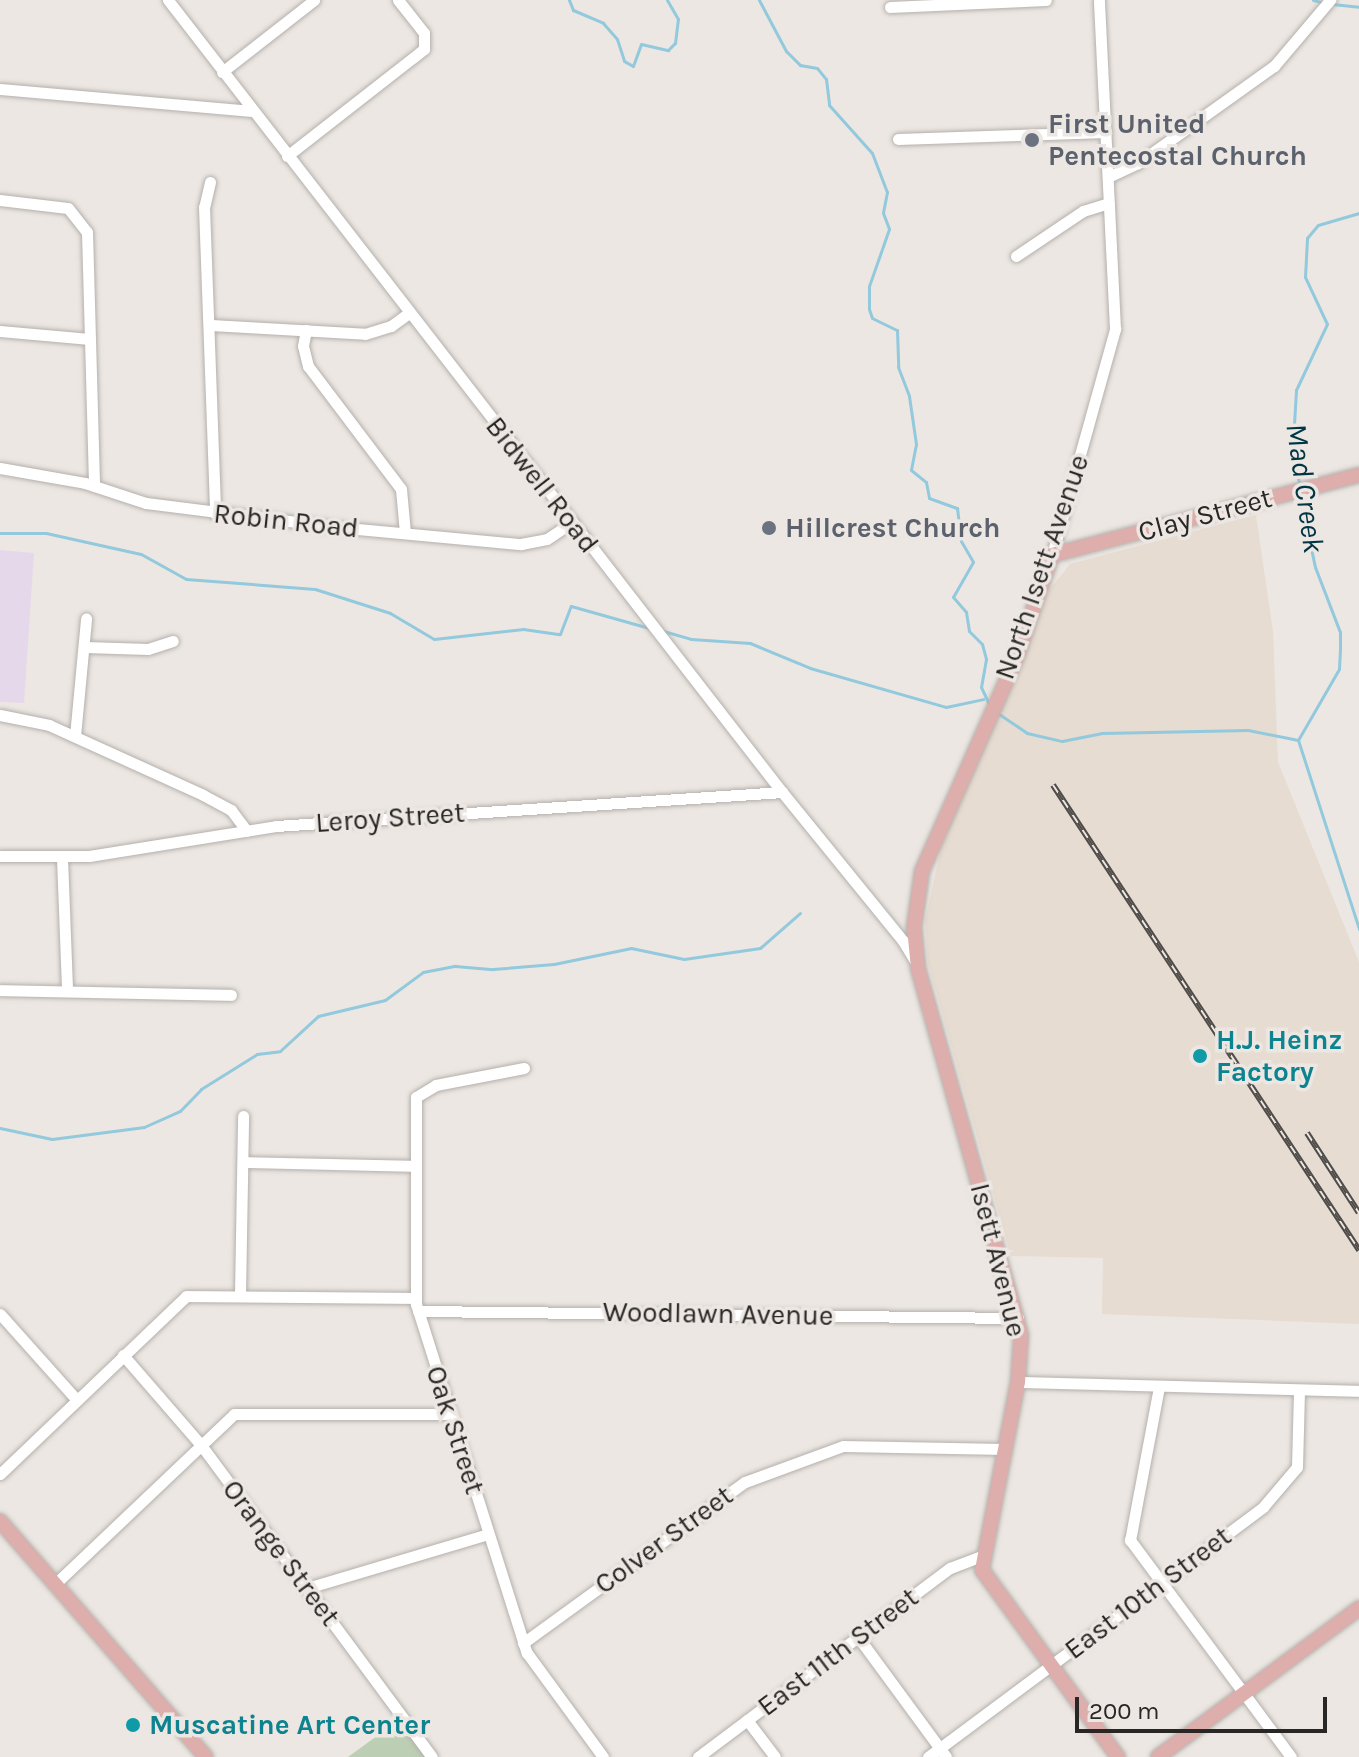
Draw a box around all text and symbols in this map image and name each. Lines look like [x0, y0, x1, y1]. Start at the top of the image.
place label: First United Pentecostal Church [1048, 107, 1307, 173]
marker: First United Pentecostal Church [1023, 131, 1041, 149]
street label: Bidwell Road [478, 410, 606, 560]
water label: Mad Creek [1278, 421, 1332, 555]
street label: North Isett Avenue [988, 450, 1096, 684]
street label: Clay Street [1135, 481, 1275, 549]
street label: Robin Road [212, 497, 360, 545]
place label: Hillcrest Church [785, 511, 1001, 545]
marker: Hillcrest Church [760, 519, 778, 537]
street label: Leroy Street [314, 796, 466, 840]
place label: H.J. Heinz Factory [1216, 1023, 1342, 1089]
marker: H.J. Heinz Factory [1191, 1047, 1209, 1065]
street label: Isett Avenue [963, 1180, 1033, 1340]
street label: Woodlawn Avenue [602, 1295, 834, 1333]
street label: Oak Street [419, 1362, 491, 1498]
street label: Orange Street [215, 1473, 347, 1633]
street label: Colver Street [588, 1479, 740, 1601]
street label: East 10th Street [1058, 1519, 1238, 1667]
street label: East 11th Street [751, 1581, 925, 1723]
scale bar [1079, 1681, 1331, 1731]
text: 200 m [1089, 1697, 1160, 1725]
place label: Muscatine Art Center [149, 1708, 430, 1742]
marker: Muscatine Art Center [124, 1716, 142, 1734]

